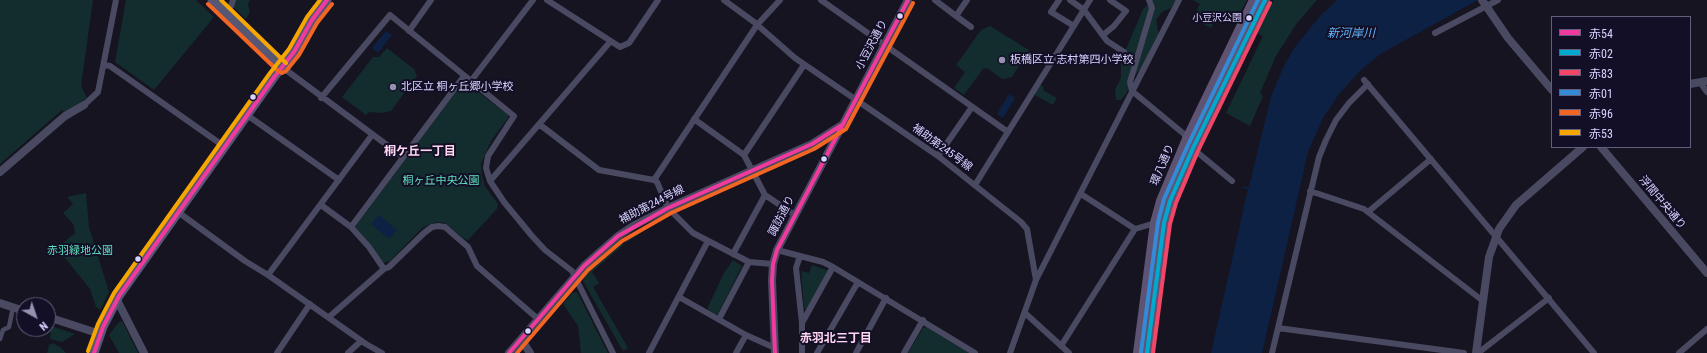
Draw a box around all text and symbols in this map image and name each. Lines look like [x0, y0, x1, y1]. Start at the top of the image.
unlabelled marker [895, 11, 905, 21]
place label: 小豆沢公園 [1192, 12, 1242, 24]
marker: 小豆沢公園 [1244, 13, 1254, 23]
legend [1551, 16, 1691, 148]
street label: 小豆沢通り [853, 18, 891, 72]
water label: 新河岸川 [1327, 27, 1375, 41]
text: 赤54 [1589, 27, 1613, 41]
text: 赤02 [1589, 47, 1613, 61]
place label: 板橋区立 志村第四小学校 [1010, 53, 1134, 67]
marker: 板橋区立 志村第四小学校 [997, 55, 1007, 65]
text: 赤83 [1589, 67, 1613, 81]
place label: 北区立 桐ヶ丘郷小学校 [401, 80, 514, 94]
marker: 北区立 桐ヶ丘郷小学校 [388, 82, 398, 92]
text: 赤01 [1589, 87, 1613, 101]
unlabelled marker [248, 92, 258, 102]
text: 赤96 [1589, 107, 1613, 121]
street label: 補助第245号線 [909, 122, 975, 174]
text: 赤53 [1589, 127, 1613, 141]
street label: 環八通り [1148, 142, 1178, 188]
district label: 桐ケ丘一丁目 [384, 145, 456, 159]
unlabelled marker [819, 154, 829, 164]
street label: 浮間中央通り [1636, 173, 1688, 233]
park label: 桐ヶ丘中央公園 [403, 174, 479, 188]
street label: 補助第244号線 [617, 183, 687, 227]
street label: 諏訪通り [766, 193, 798, 239]
park label: 赤羽緑地公園 [47, 244, 113, 258]
unlabelled marker [133, 254, 143, 264]
north arrow [16, 297, 56, 337]
text: N [37, 319, 50, 333]
unlabelled marker [523, 326, 533, 336]
district label: 赤羽北三丁目 [800, 332, 872, 346]

